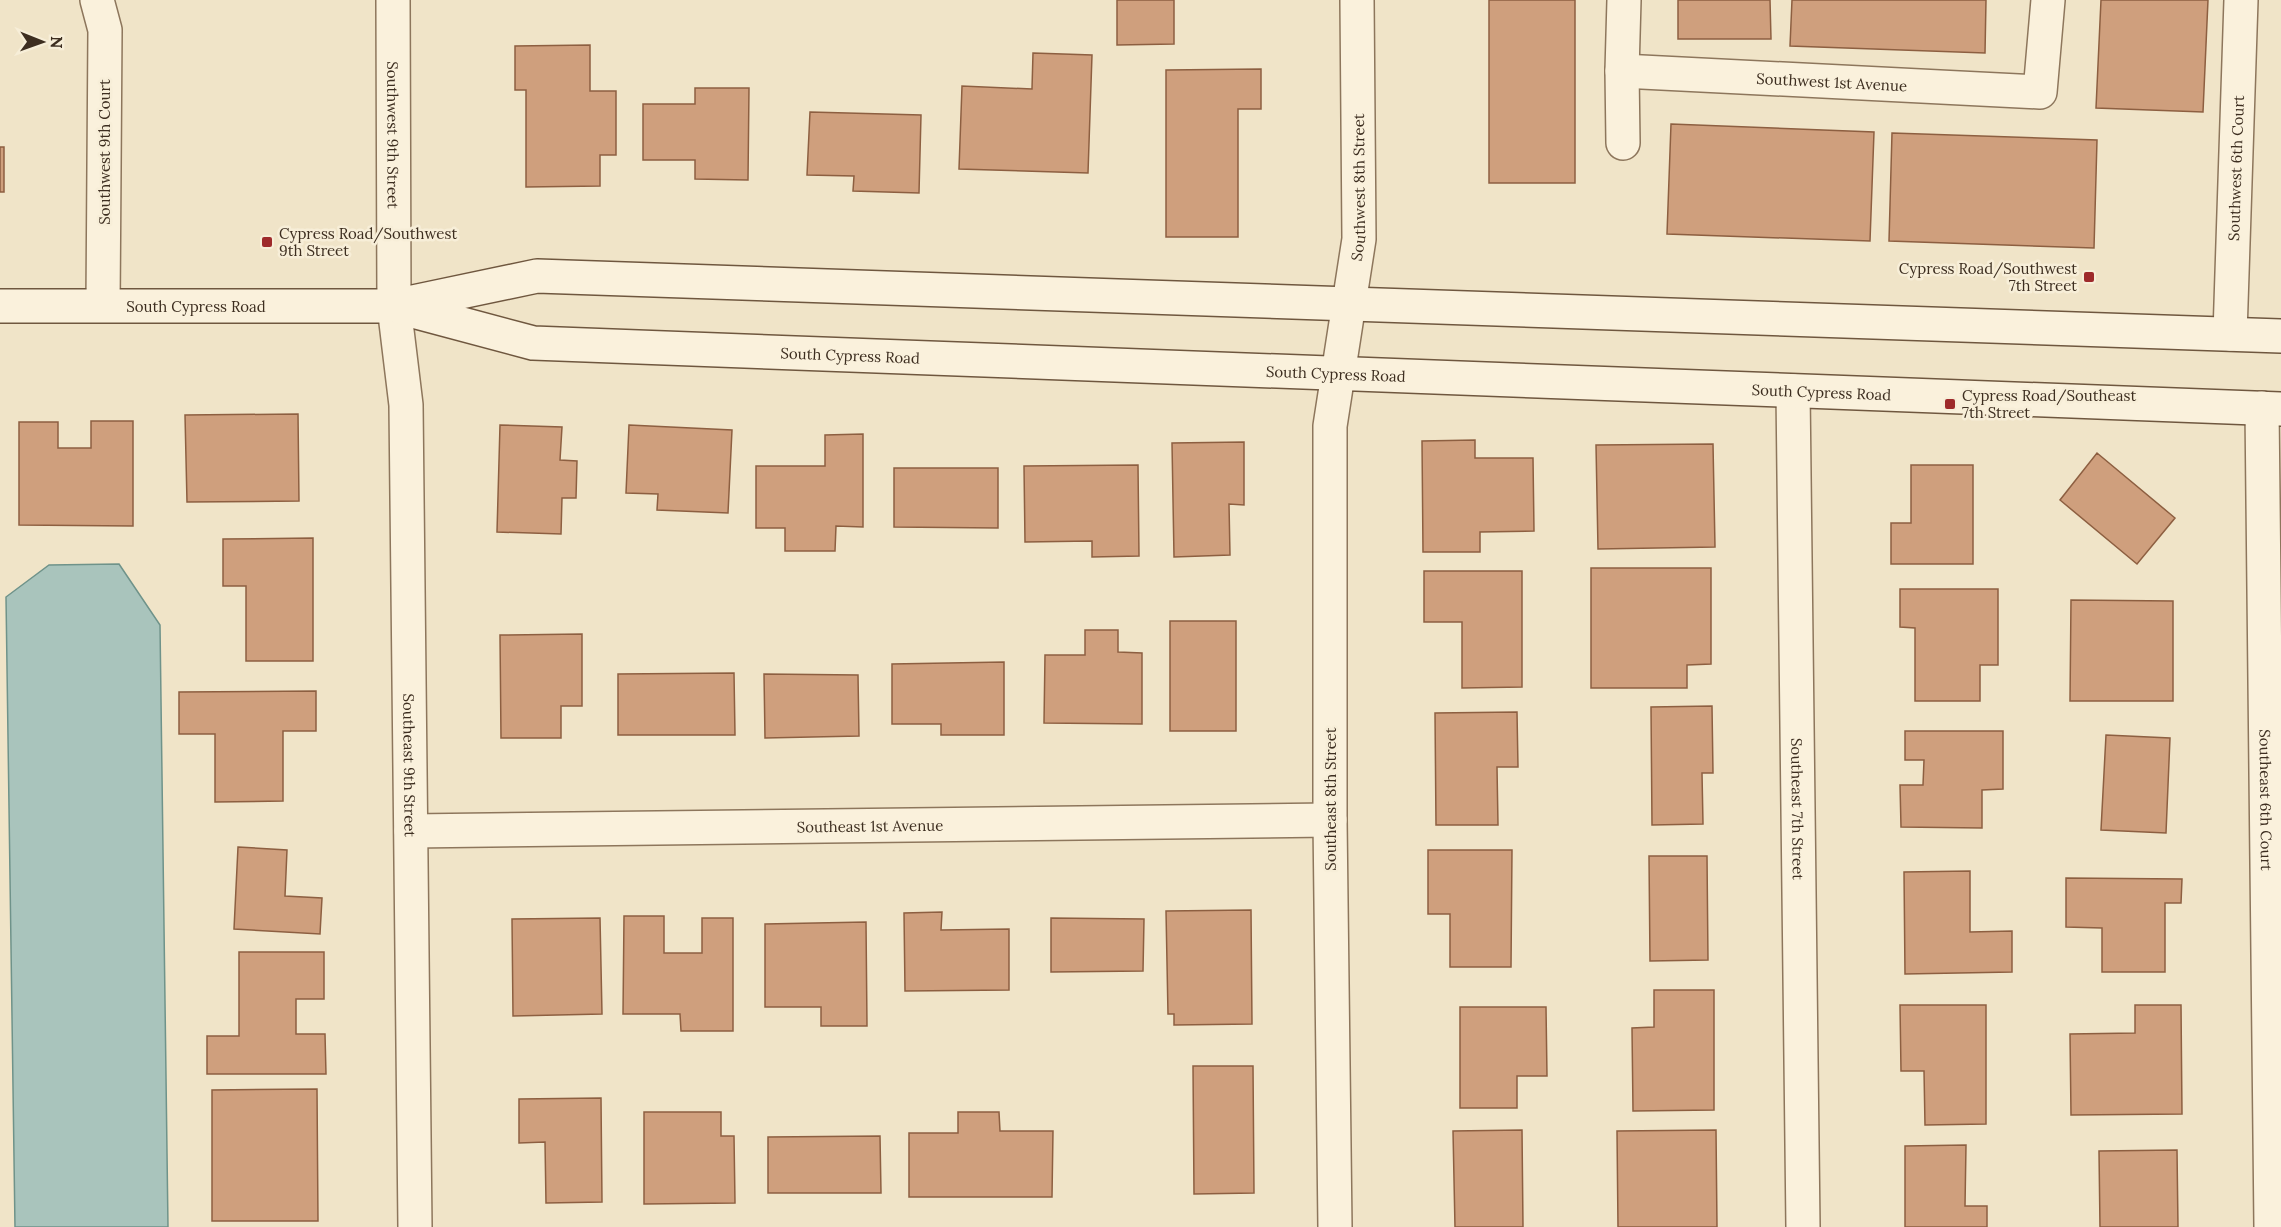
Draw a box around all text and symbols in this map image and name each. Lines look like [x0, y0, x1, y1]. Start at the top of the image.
north arrow [12, 12, 72, 72]
text: N [47, 36, 67, 49]
street label: Southwest 9th Street [384, 61, 403, 209]
street label: Southwest 1st Avenue [1756, 68, 1908, 95]
street label: Southwest 9th Court [95, 79, 114, 225]
street label: Southwest 6th Court [2224, 95, 2247, 241]
street label: Southwest 8th Street [1346, 113, 1369, 262]
place label: Cypress Road/Southwest 9th Street [279, 224, 457, 260]
marker: Cypress Road/Southwest 9th Street [260, 235, 274, 249]
place label: Cypress Road/Southwest 7th Street [1899, 259, 2077, 295]
marker: Cypress Road/Southwest 7th Street [2082, 270, 2096, 284]
street label: South Cypress Road [126, 297, 266, 316]
street label: South Cypress Road [780, 343, 920, 367]
street label: South Cypress Road [1266, 361, 1406, 385]
street label: South Cypress Road [1751, 380, 1892, 404]
place label: Cypress Road/Southeast 7th Street [1962, 386, 2136, 422]
marker: Cypress Road/Southeast 7th Street [1943, 397, 1957, 411]
street label: Southeast 9th Street [400, 693, 420, 837]
street label: Southeast 8th Street [1321, 727, 1340, 871]
street label: Southeast 6th Court [2256, 729, 2277, 871]
street label: Southeast 7th Street [1788, 738, 1808, 880]
street label: Southeast 1st Avenue [796, 815, 943, 836]

